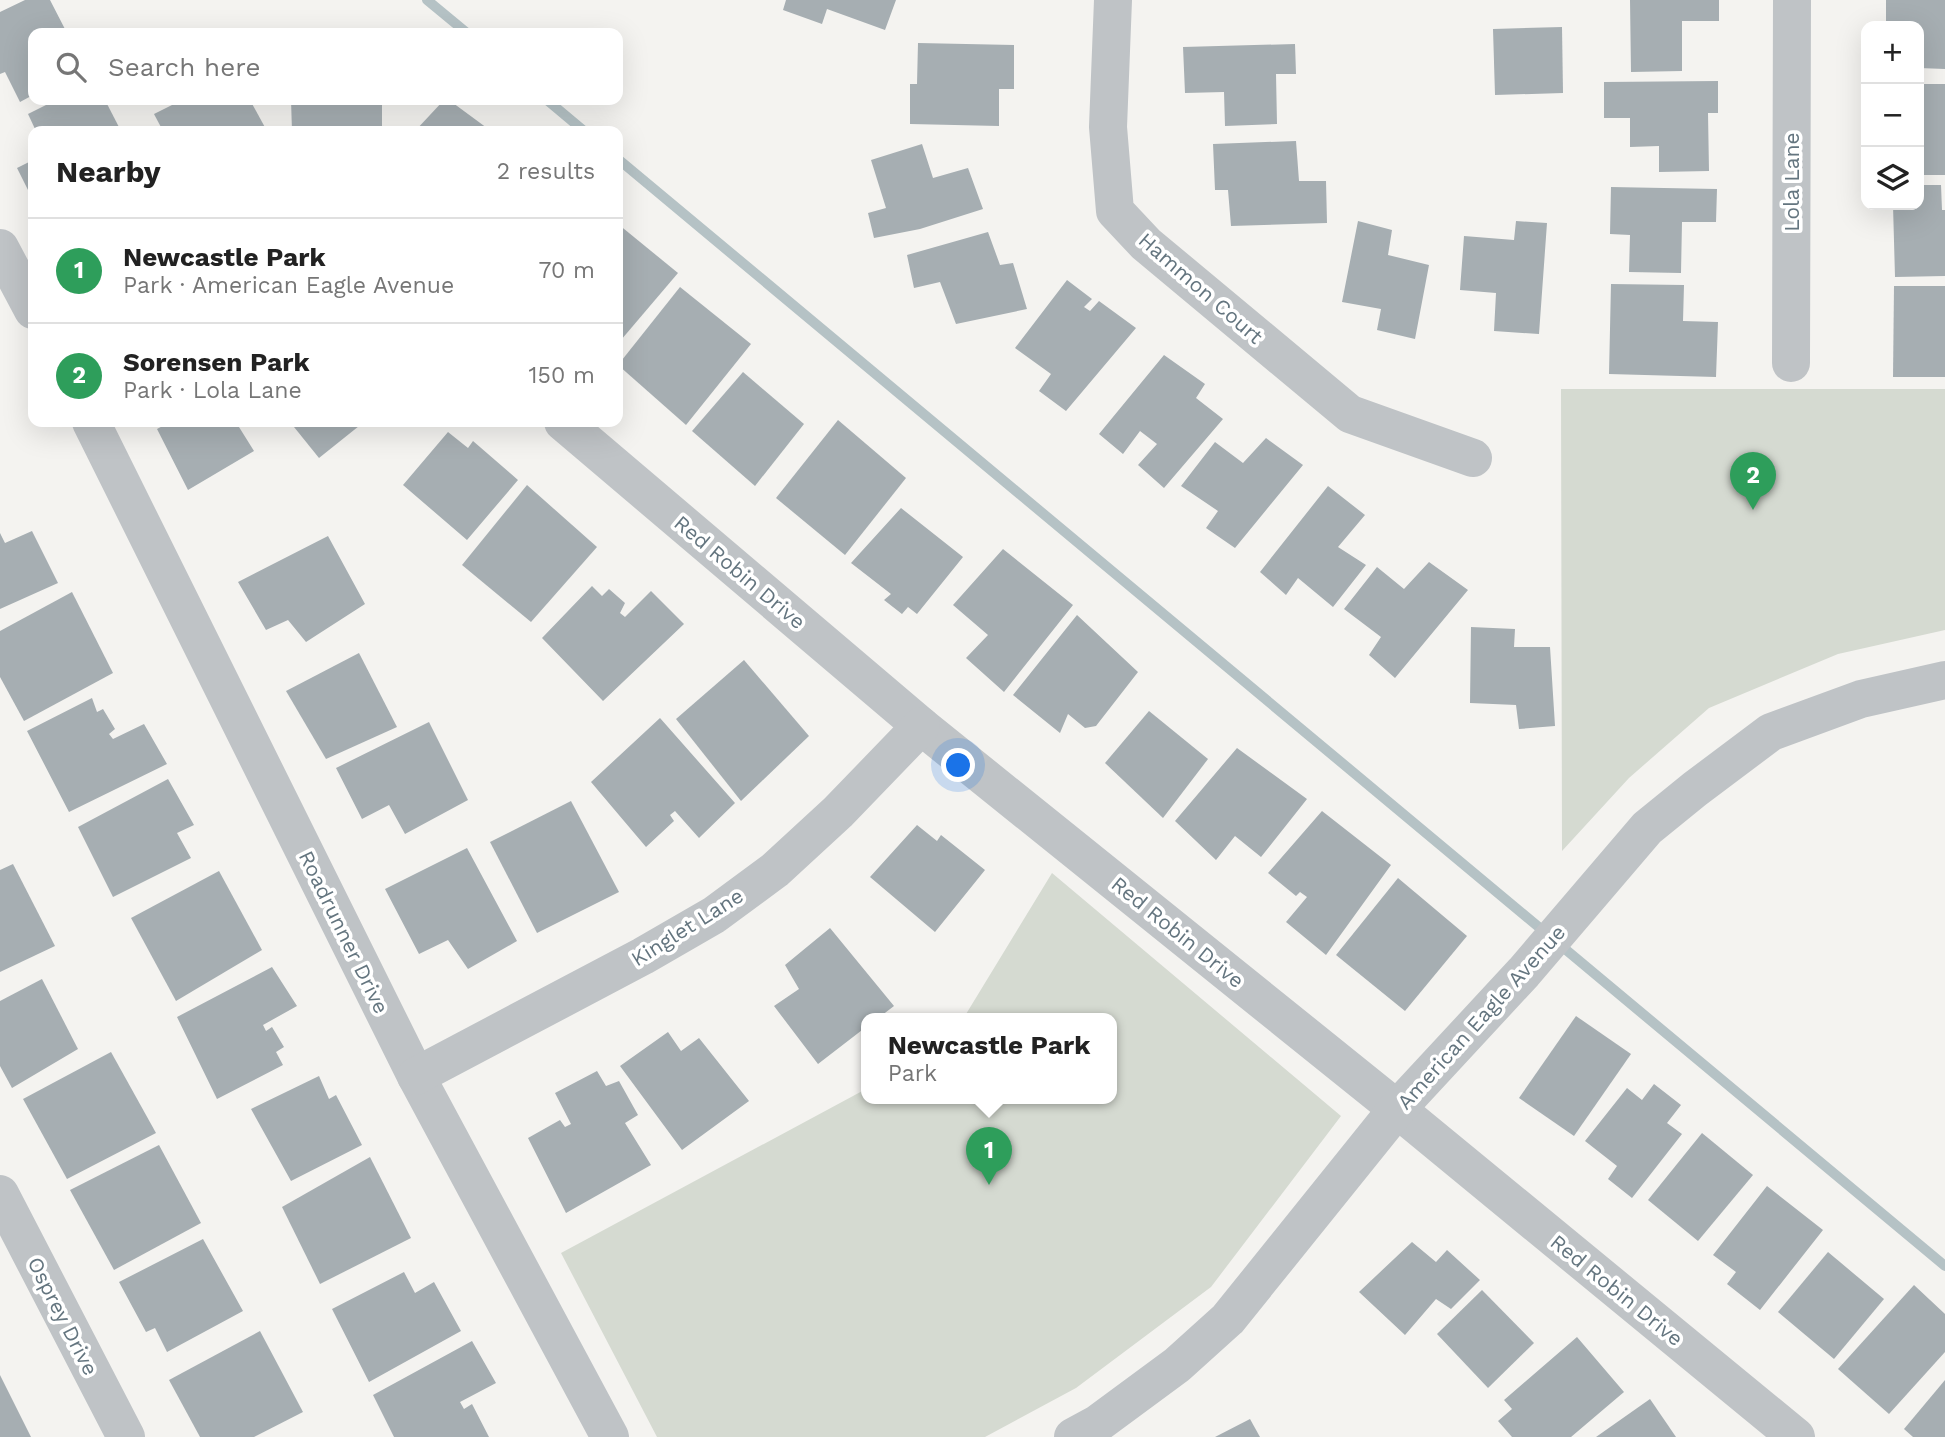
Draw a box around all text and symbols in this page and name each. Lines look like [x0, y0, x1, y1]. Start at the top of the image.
map controls [1861, 21, 1924, 210]
button: + [1861, 21, 1924, 84]
search box [28, 28, 623, 105]
icon: search [52, 48, 90, 86]
text: Search here [108, 52, 260, 82]
button: − [1861, 84, 1924, 147]
street label: Lola Lane [1779, 132, 1804, 232]
button: layers [1861, 147, 1924, 210]
text: Nearby [56, 154, 161, 189]
text: 2 results [497, 158, 595, 185]
street label: Hammon Court [1134, 227, 1268, 349]
text: Newcastle Park [123, 242, 326, 272]
text: 1 [74, 257, 84, 284]
text: 70 m [538, 257, 595, 284]
text: Park · American Eagle Avenue [123, 272, 454, 299]
text: Sorensen Park [123, 347, 310, 377]
text: 2 [72, 362, 86, 389]
text: 150 m [529, 362, 595, 389]
text: Park · Lola Lane [123, 377, 302, 404]
pin: 2 [1730, 452, 1776, 510]
street label: Red Robin Drive [669, 510, 811, 634]
your location [941, 748, 975, 782]
street label: Roadrunner Drive [294, 846, 394, 1018]
street label: Red Robin Drive [1107, 871, 1249, 993]
street label: Kinglet Lane [626, 883, 748, 971]
street label: American Eagle Avenue [1392, 920, 1570, 1114]
popup [861, 1013, 1117, 1104]
text: Newcastle Park [888, 1030, 1090, 1060]
text: Park [888, 1060, 937, 1087]
pin: 1 [966, 1127, 1012, 1185]
street label: Red Robin Drive [1546, 1229, 1688, 1351]
street label: Osprey Drive [22, 1253, 104, 1379]

